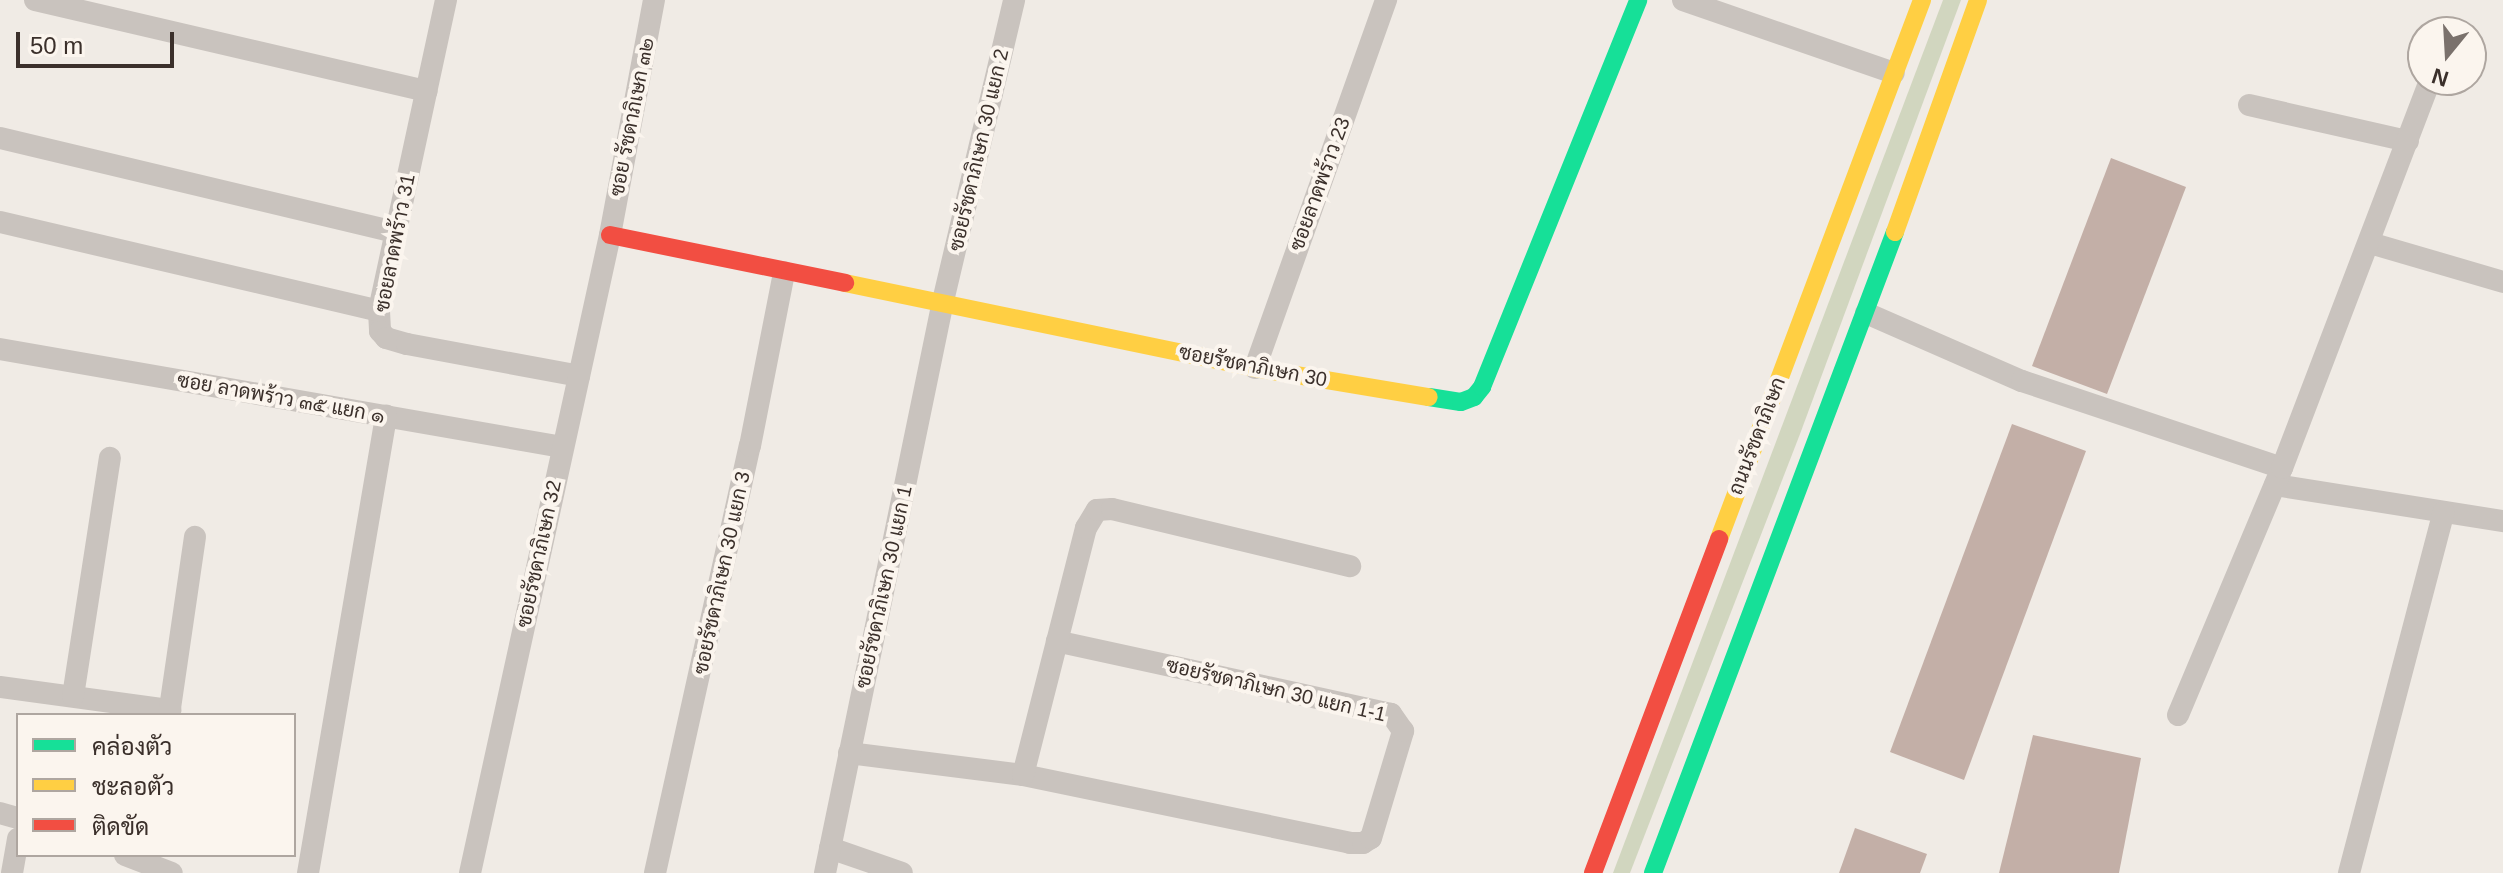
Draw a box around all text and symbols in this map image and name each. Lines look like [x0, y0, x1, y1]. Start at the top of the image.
scale bar [20, 16, 178, 66]
north arrow [2407, 16, 2487, 96]
text: 50 m [30, 32, 83, 59]
street label: ซอย รัชดาภิเษก ๓๒ [605, 36, 659, 198]
street label: ซอยรัชดาภิเษก 30 แยก 2 [944, 46, 1014, 254]
text: N [2429, 63, 2451, 92]
street label: ซอยลาดพร้าว 23 [1285, 114, 1355, 254]
street label: ซอยลาดพร้าว 31 [370, 172, 420, 314]
street label: ซอยรัชดาภิเษก 30 [1177, 340, 1329, 392]
street label: ซอย ลาดพร้าว ๓๕ แยก ๑ [175, 368, 387, 428]
street label: ถนนรัชดาภิเษก [1724, 374, 1790, 498]
street label: ซอยรัชดาภิเษก 30 แยก 3 [689, 469, 755, 677]
street label: ซอยรัชดาภิเษก 32 [512, 478, 566, 630]
street label: ซอยรัชดาภิเษก 30 แยก 1 [851, 483, 917, 691]
street label: ซอยรัชดาภิเษก 30 แยก 1-1 [1164, 653, 1388, 727]
legend [16, 713, 296, 857]
text: คล่องตัว [92, 733, 172, 760]
text: ชะลอตัว [92, 773, 174, 800]
text: ติดขัด [92, 813, 149, 840]

